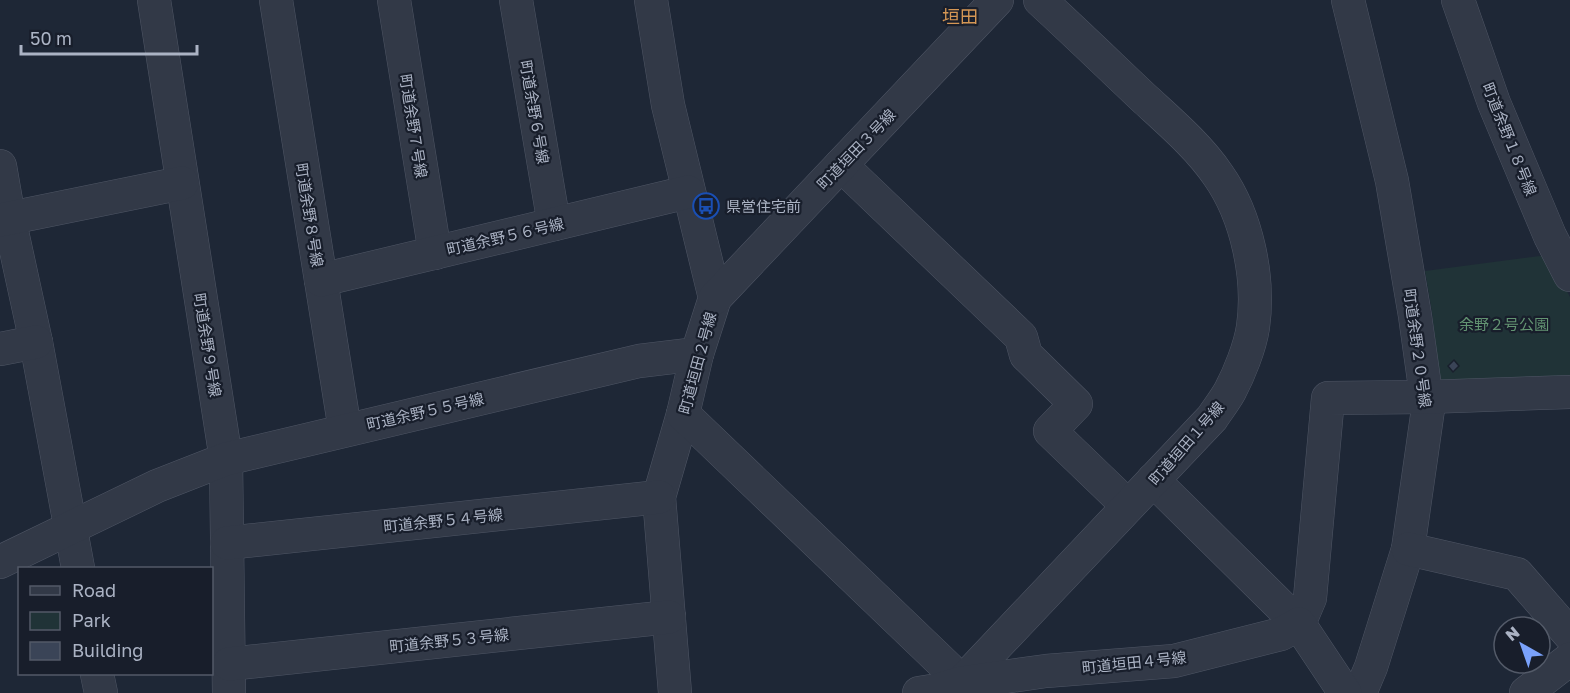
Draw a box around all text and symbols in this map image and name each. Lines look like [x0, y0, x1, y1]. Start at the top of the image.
district label: 垣田 [942, 5, 978, 27]
scale bar [21, 18, 196, 56]
text: 50 m [30, 27, 72, 49]
street label: 町道余野６号線 [517, 59, 553, 165]
street label: 町道余野７号線 [397, 73, 431, 179]
street label: 町道余野１８号線 [1479, 80, 1541, 198]
street label: 町道垣田３号線 [813, 105, 899, 193]
street label: 町道余野８号線 [293, 162, 327, 268]
bus stop icon: 県営住宅前 [691, 191, 721, 221]
place label: 県営住宅前 [726, 197, 801, 215]
street label: 町道余野５６号線 [445, 214, 565, 258]
street label: 町道余野２０号線 [1401, 287, 1435, 409]
street label: 町道余野９号線 [191, 292, 225, 398]
street label: 町道垣田２号線 [675, 310, 719, 416]
park label: 余野２号公園 [1459, 315, 1549, 333]
street label: 町道余野５５号線 [365, 389, 485, 433]
street label: 町道垣田１号線 [1145, 397, 1227, 489]
street label: 町道余野５４号線 [382, 505, 504, 535]
legend [18, 567, 213, 675]
text: Road [72, 579, 116, 601]
text: Park [72, 609, 111, 631]
north arrow [1492, 615, 1552, 675]
text: N [1501, 622, 1523, 645]
street label: 町道余野５３号線 [388, 625, 510, 655]
text: Building [72, 639, 143, 661]
street label: 町道垣田４号線 [1081, 648, 1187, 676]

